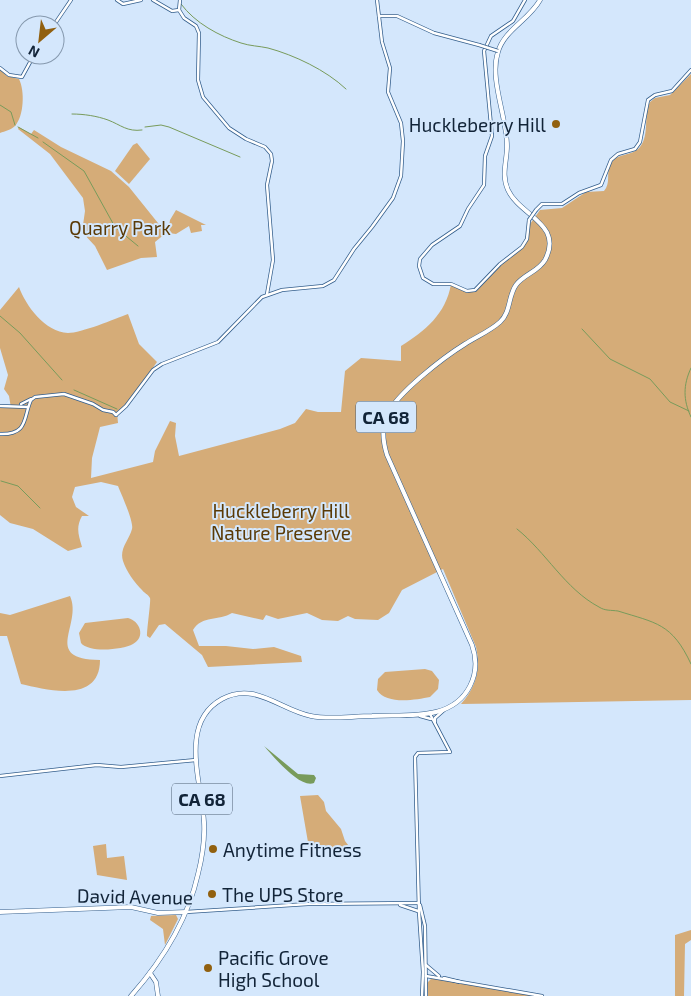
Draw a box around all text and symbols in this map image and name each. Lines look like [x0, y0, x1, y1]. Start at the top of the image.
north arrow [15, 15, 65, 65]
text: N [25, 42, 42, 62]
place label: Huckleberry Hill [409, 113, 546, 136]
marker: Huckleberry Hill [550, 118, 562, 130]
park label: Quarry Park [69, 216, 171, 239]
road number: CA 68 [356, 402, 416, 432]
park label: Huckleberry Hill Nature Preserve [211, 499, 351, 544]
road number: CA 68 [172, 784, 232, 814]
place label: Anytime Fitness [223, 838, 362, 861]
marker: Anytime Fitness [207, 843, 219, 855]
street label: David Avenue [77, 883, 193, 909]
place label: The UPS Store [222, 883, 343, 906]
marker: The UPS Store [206, 888, 218, 900]
place label: Pacific Grove High School [218, 946, 329, 991]
marker: Pacific Grove High School [202, 962, 214, 974]

